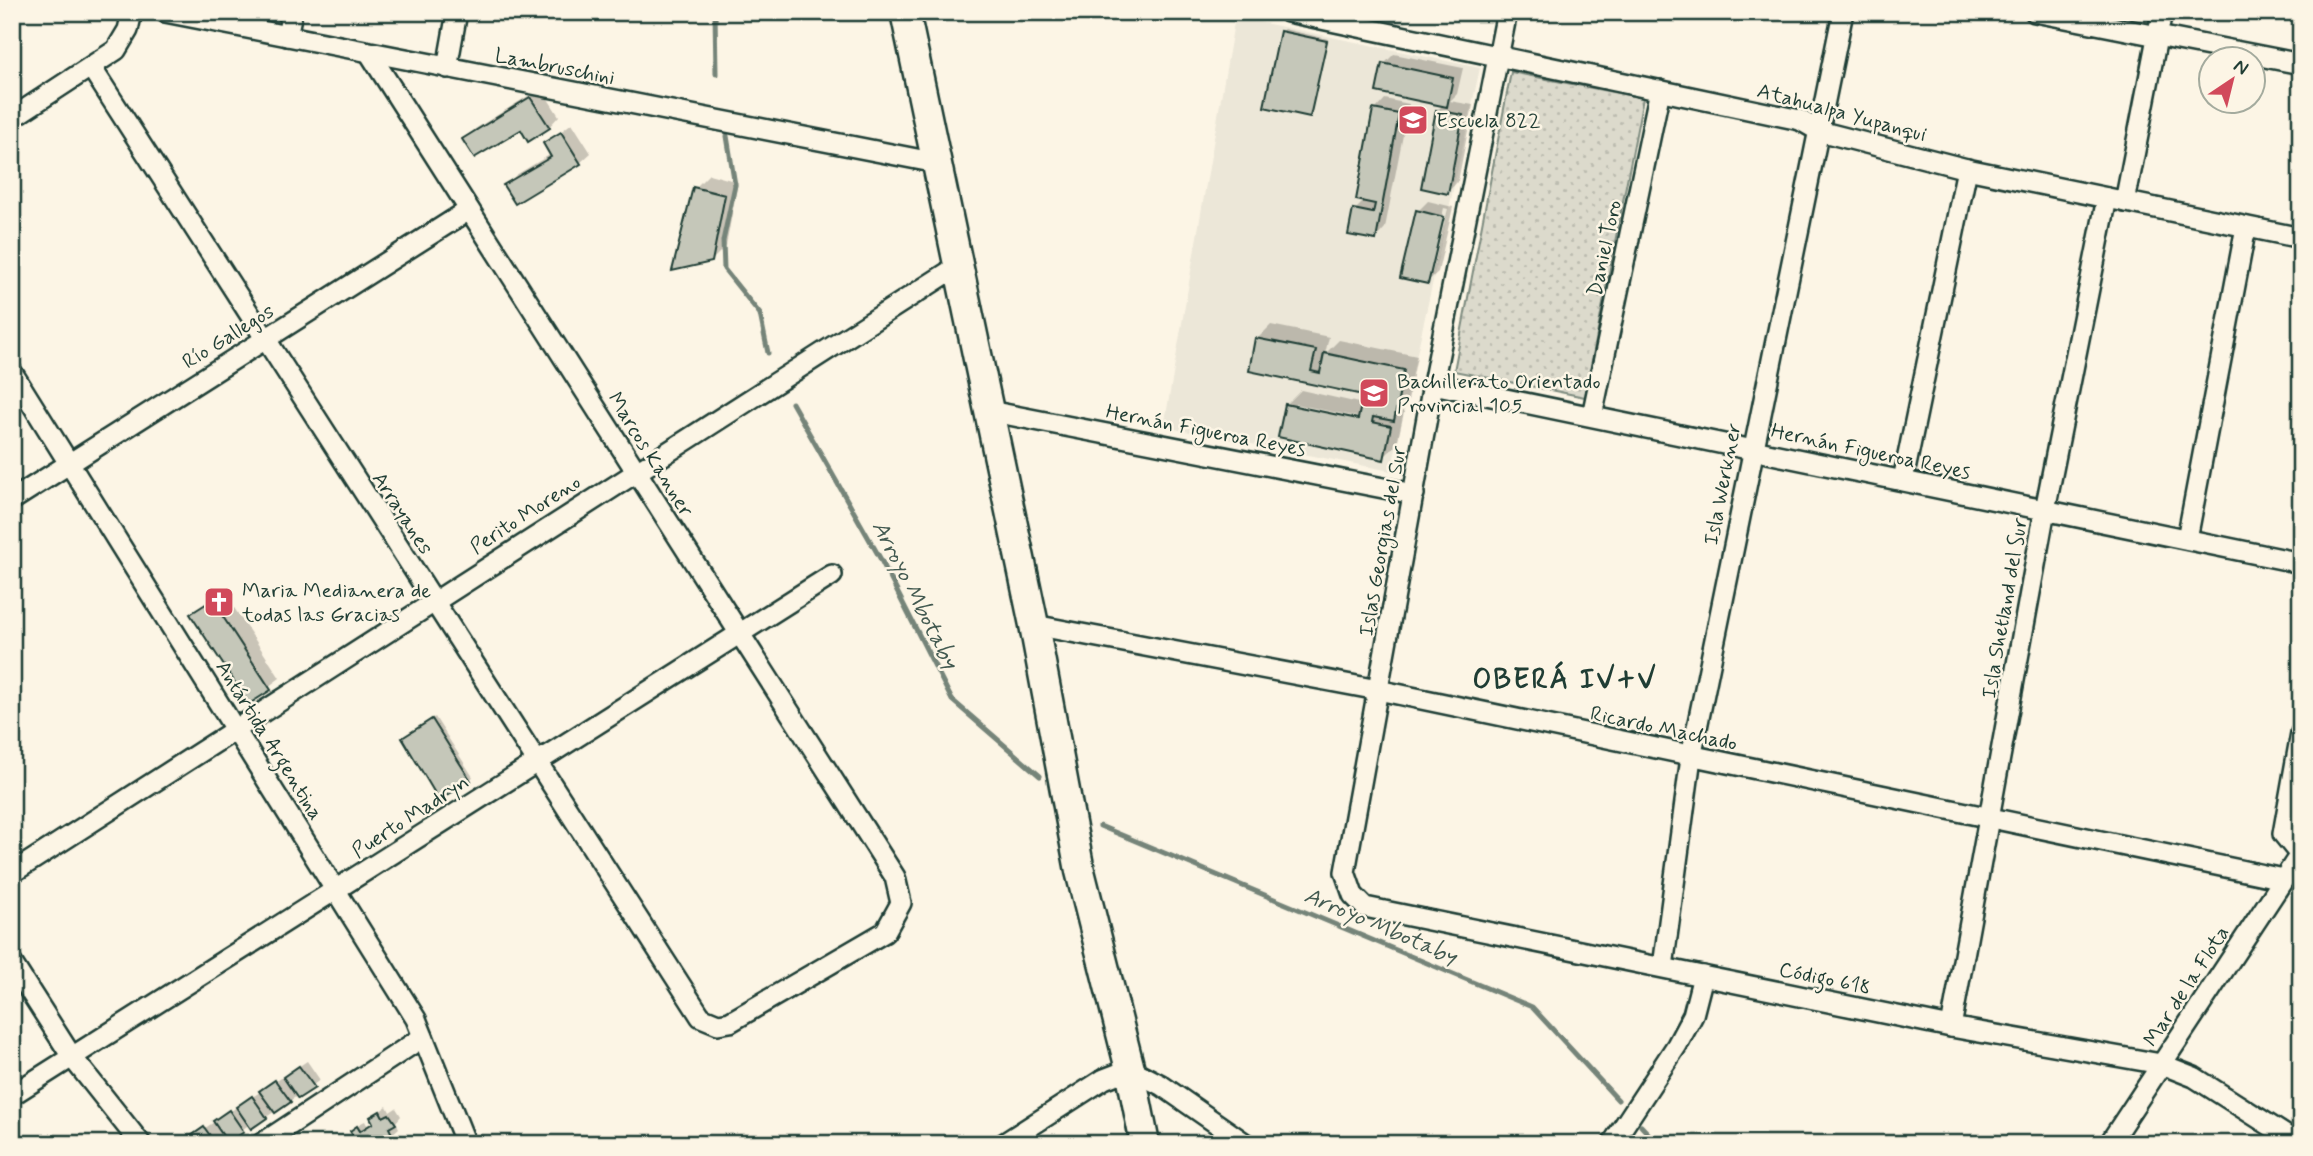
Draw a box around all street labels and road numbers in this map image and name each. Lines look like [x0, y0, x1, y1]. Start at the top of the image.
street label: Lambruschini [493, 42, 617, 92]
street label: Atahualpa Yupanqui [1754, 77, 1930, 149]
street label: Daniel Toro [1581, 198, 1629, 299]
street label: Río Gallegos [177, 298, 280, 376]
street label: Marcos Kanner [601, 387, 700, 522]
street label: Hernán Figueroa Reyes [1103, 398, 1308, 465]
street label: Hernán Figueroa Reyes [1768, 417, 1973, 488]
street label: Isla Werkner [1697, 421, 1749, 548]
street label: Islas Georgias del Sur [1352, 444, 1415, 639]
street label: Arrayanes [365, 467, 439, 560]
street label: Perito Moreno [465, 469, 586, 561]
street label: Isla Shetland del Sur [1975, 516, 2035, 701]
street label: Antártida Argentina [207, 656, 330, 827]
street label: Ricardo Machado [1588, 700, 1740, 758]
street label: Puerto Madryn [347, 769, 474, 865]
street label: Mar de la Flota [2137, 921, 2236, 1052]
street label: Código 618 [1776, 956, 1873, 1004]

